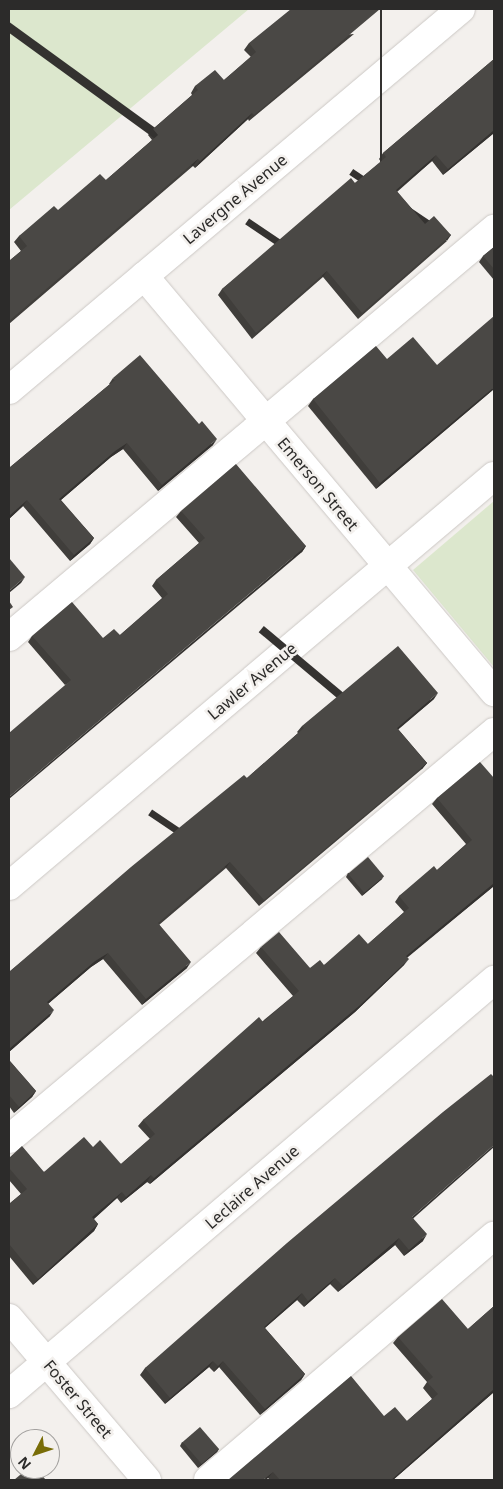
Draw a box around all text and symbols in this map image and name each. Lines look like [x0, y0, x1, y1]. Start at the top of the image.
street label: Lavergne Avenue [179, 150, 291, 248]
street label: Emerson Street [274, 434, 362, 534]
street label: Lawler Avenue [204, 638, 300, 724]
street label: Leclaire Avenue [201, 1141, 303, 1233]
street label: Foster Street [40, 1356, 116, 1442]
north arrow [10, 1429, 60, 1479]
text: N [13, 1453, 35, 1474]

